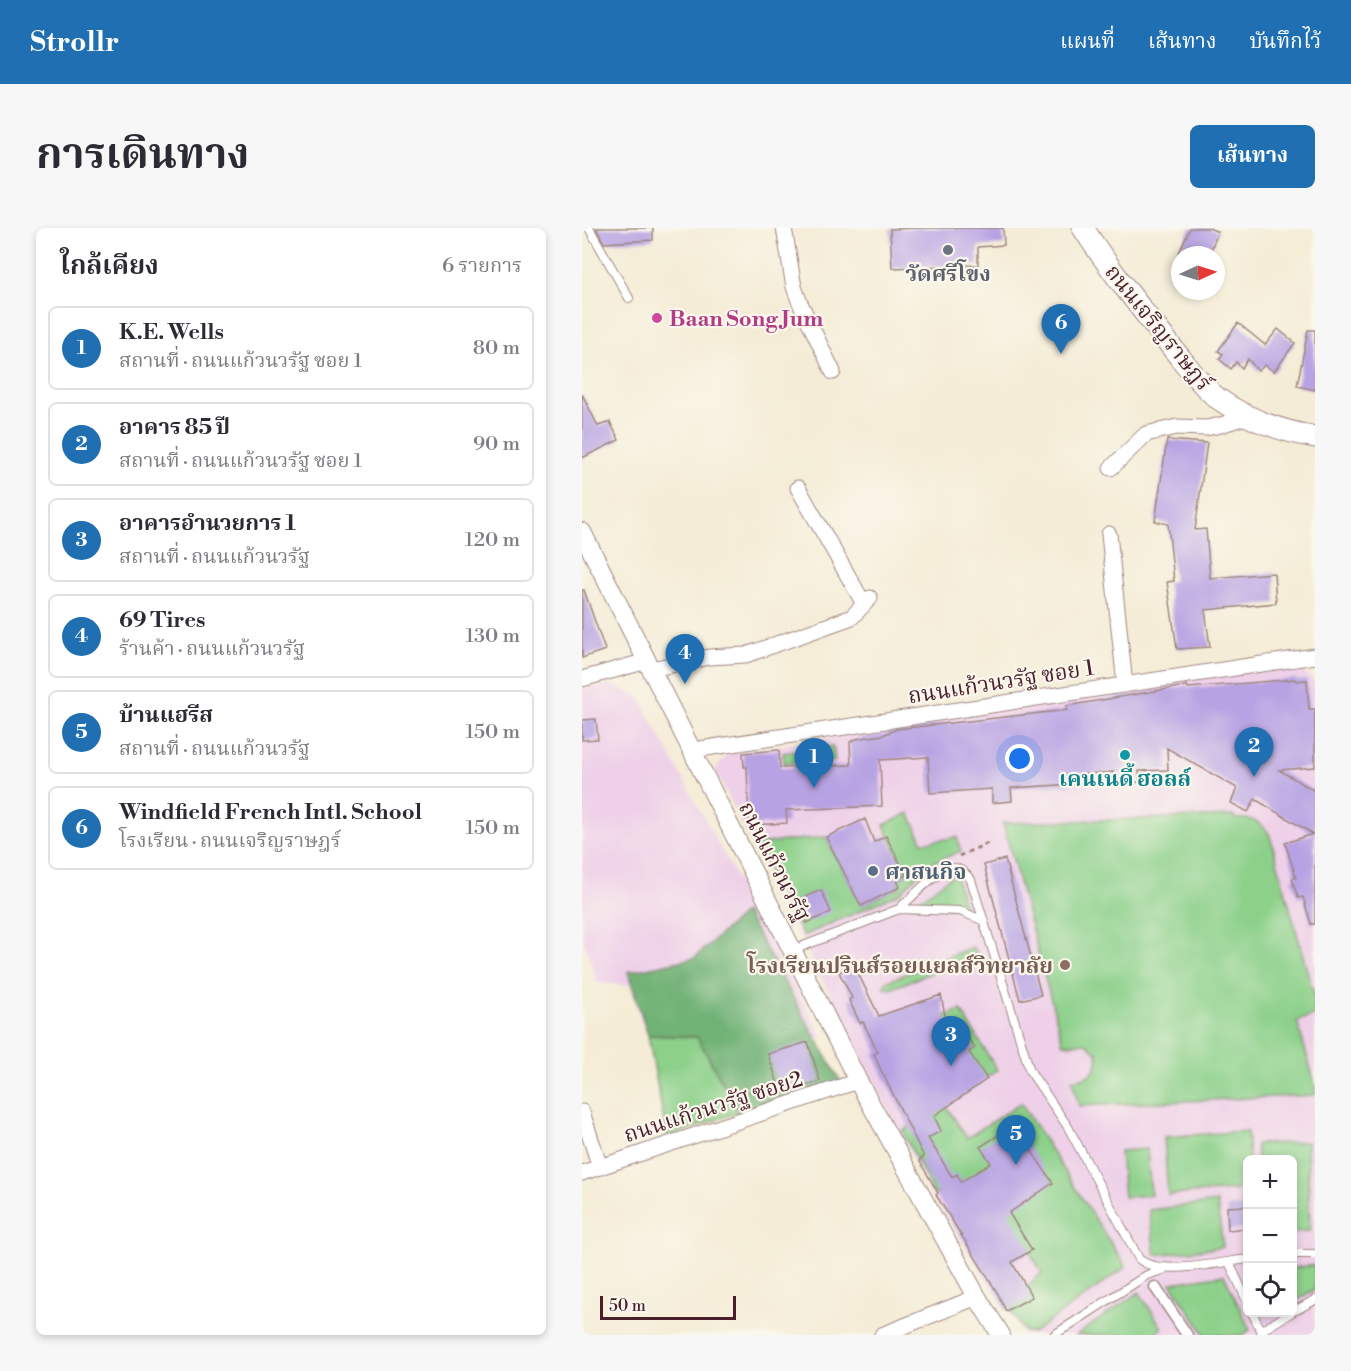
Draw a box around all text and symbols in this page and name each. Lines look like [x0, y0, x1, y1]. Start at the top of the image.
text: Strollr [30, 25, 119, 60]
text: แผนที่ [1060, 29, 1115, 55]
text: เส้นทาง [1148, 29, 1216, 55]
text: บันทึกไว้ [1249, 29, 1321, 55]
button: เส้นทาง [1190, 125, 1315, 188]
text: การเดินทาง [36, 129, 249, 182]
marker: วัดศรีโขง [941, 243, 955, 257]
north arrow [1171, 246, 1225, 300]
text: ใกล้เคียง [60, 250, 159, 282]
text: 6 รายการ [442, 254, 522, 279]
place label: วัดศรีโขง [905, 259, 991, 288]
street label: ถนนเจริญราษฎร์ [1099, 259, 1217, 397]
pin: 6 [1042, 304, 1080, 354]
place label: Baan Song Jum [669, 306, 823, 333]
marker: Baan Song Jum [650, 311, 664, 325]
text: K.E. Wells [119, 319, 224, 346]
text: 1 [77, 336, 86, 361]
text: 80 m [473, 336, 520, 361]
text: สถานที่ · ถนนแก้วนวรัฐ ซอย 1 [119, 349, 362, 374]
text: อาคาร 85 ปี [119, 414, 230, 441]
text: 2 [75, 432, 88, 457]
text: 90 m [473, 432, 520, 457]
text: สถานที่ · ถนนแก้วนวรัฐ ซอย 1 [119, 449, 362, 474]
text: อาคารอำนวยการ 1 [119, 510, 296, 537]
text: 3 [75, 528, 88, 553]
text: 120 m [465, 528, 520, 553]
text: สถานที่ · ถนนแก้วนวรัฐ [119, 545, 310, 570]
text: 69 Tires [119, 607, 205, 634]
text: 4 [75, 624, 88, 649]
text: 130 m [465, 624, 520, 649]
pin: 4 [666, 634, 704, 684]
text: ร้านค้า · ถนนแก้วนวรัฐ [119, 637, 304, 662]
street label: ถนนแก้วนวรัฐ ซอย 1 [906, 654, 1097, 711]
text: บ้านแฮรีส [119, 702, 213, 729]
text: 5 [75, 720, 88, 745]
text: 150 m [465, 720, 520, 745]
pin: 2 [1234, 728, 1274, 777]
text: สถานที่ · ถนนแก้วนวรัฐ [119, 737, 310, 762]
pin: 1 [794, 738, 834, 788]
your location [1005, 744, 1034, 773]
marker: เคนเนดี้ ฮอลล์ [1118, 748, 1132, 762]
place label: เคนเนดี้ ฮอลล์ [1059, 762, 1192, 793]
street label: ถนนแก้วนวรัฐ [732, 798, 815, 926]
text: Windfield French Intl. School [119, 799, 422, 826]
text: 6 [75, 816, 88, 841]
text: 150 m [465, 816, 520, 841]
text: โรงเรียน · ถนนเจริญราษฎร์ [119, 829, 341, 854]
place label: ศาสนกิจ [885, 859, 967, 886]
marker: ศาสนกิจ [866, 864, 880, 878]
place label: โรงเรียนปรินส์รอยแยลส์วิทยาลัย [746, 951, 1053, 980]
marker: โรงเรียนปรินส์รอยแยลส์วิทยาลัย [1058, 958, 1072, 972]
pin: 3 [932, 1016, 970, 1066]
street label: ถนนแก้วนวรัฐ ซอย2 [621, 1066, 806, 1149]
pin: 5 [996, 1116, 1036, 1165]
map controls [1243, 1155, 1297, 1317]
button: + [1243, 1155, 1297, 1209]
button: − [1243, 1209, 1297, 1263]
button: locate [1243, 1263, 1297, 1317]
scale bar [600, 1293, 736, 1320]
text: 50 m [609, 1296, 646, 1316]

